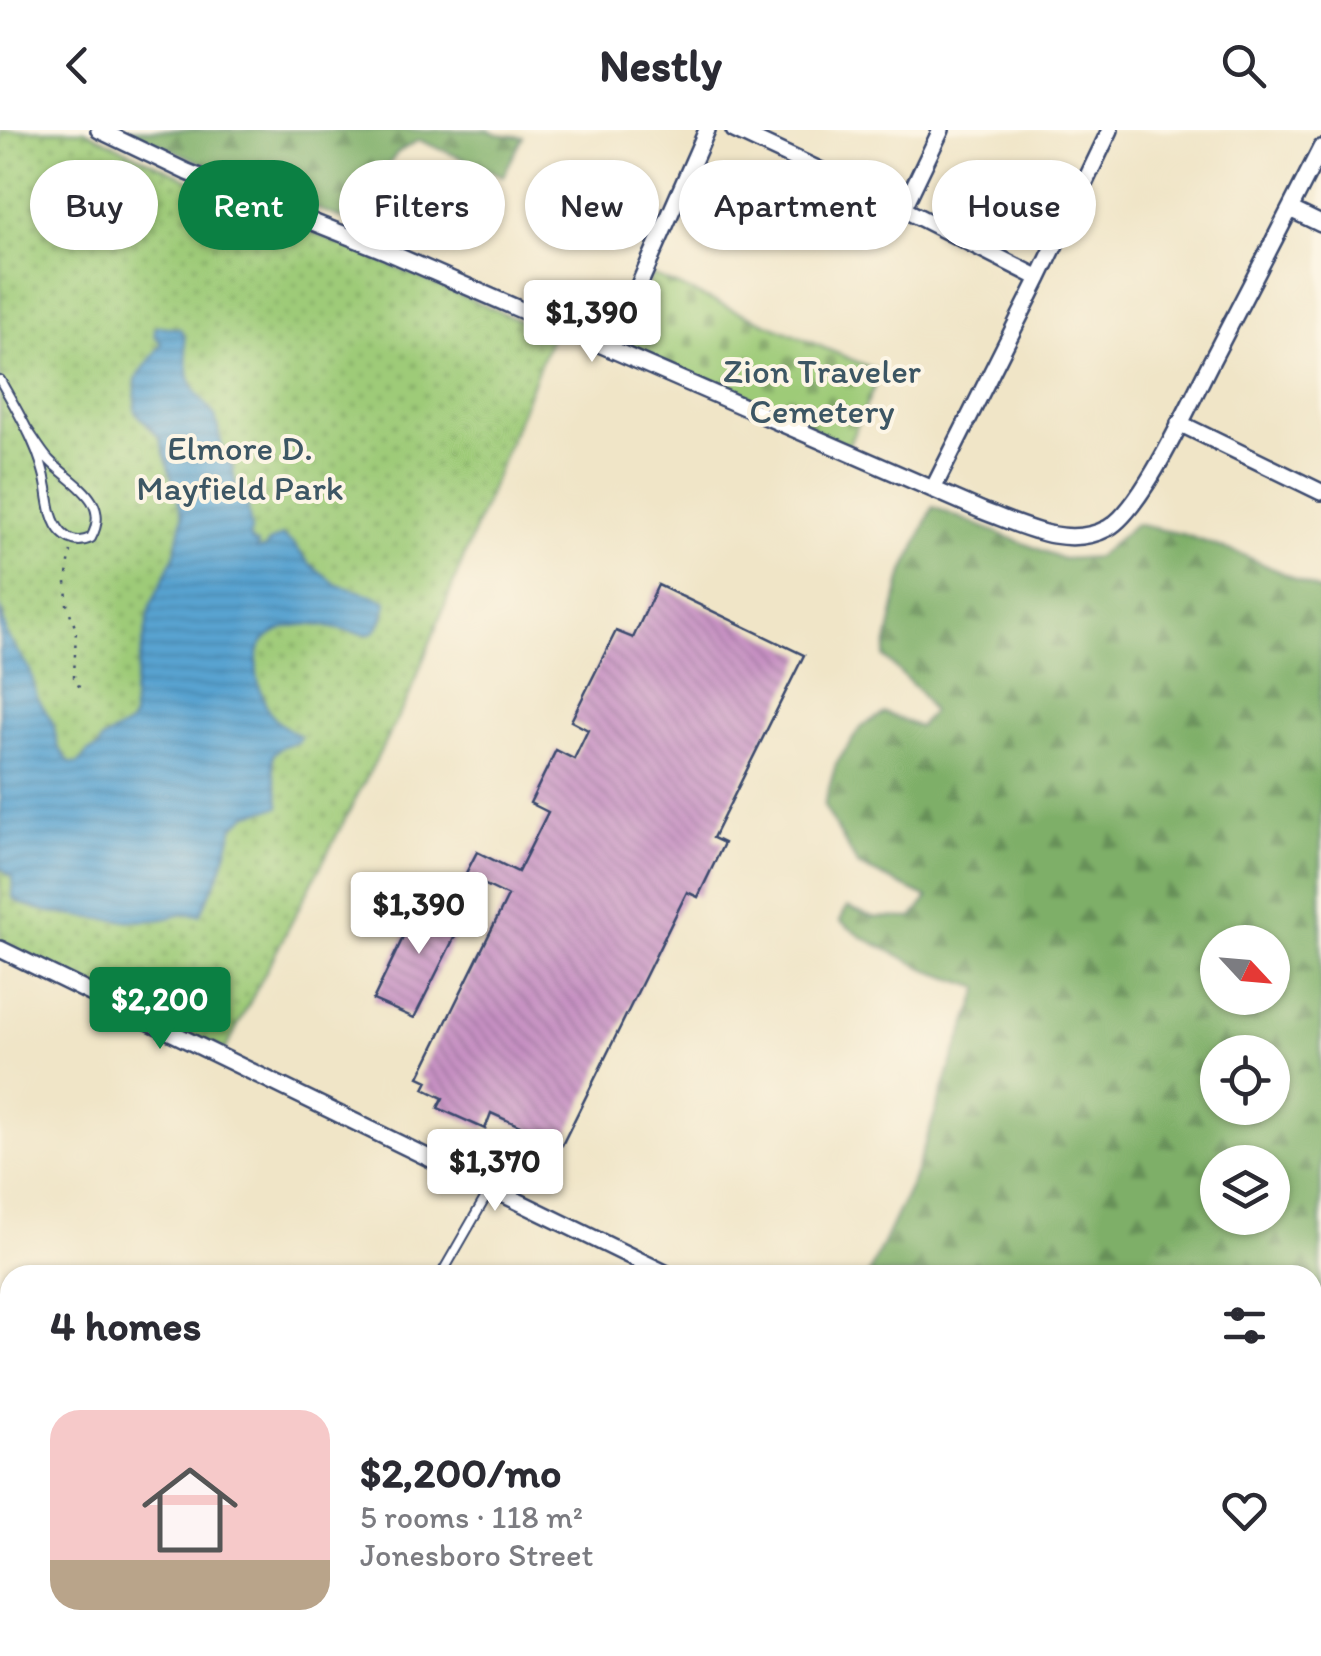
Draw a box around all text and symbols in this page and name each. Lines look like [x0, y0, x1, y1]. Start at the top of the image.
icon: back [50, 38, 105, 93]
text: Nestly [599, 38, 722, 92]
icon: search [1216, 38, 1271, 93]
chip: Buy [30, 160, 158, 250]
chip: Rent [178, 160, 319, 250]
chip: Filters [339, 160, 505, 250]
chip: New [525, 160, 659, 250]
chip: Apartment [679, 160, 912, 250]
chip: House [932, 160, 1096, 250]
pin: $1,390 [511, 280, 673, 365]
text: $1,390 [546, 293, 638, 331]
park label: Zion Traveler Cemetery [723, 350, 921, 432]
park label: Elmore D. Mayfield Park [136, 427, 344, 509]
pin: $1,390 [338, 872, 500, 957]
text: $1,390 [373, 885, 465, 923]
north arrow [1200, 925, 1290, 1015]
map controls [1200, 925, 1290, 1235]
pin: $2,200 [79, 967, 241, 1052]
text: $2,200 [112, 980, 208, 1018]
button: locate [1200, 1035, 1290, 1125]
pin: $1,370 [414, 1129, 576, 1214]
text: $1,370 [449, 1142, 541, 1180]
button: layers [1200, 1145, 1290, 1235]
icon: filters [1217, 1298, 1272, 1353]
text: 4 homes [50, 1300, 201, 1351]
text: $2,200/mo [360, 1447, 561, 1498]
icon: home [130, 1450, 250, 1570]
icon: heart [1217, 1483, 1272, 1538]
text: 5 rooms · 118 m² [360, 1498, 583, 1536]
text: Jonesboro Street [360, 1536, 594, 1574]

